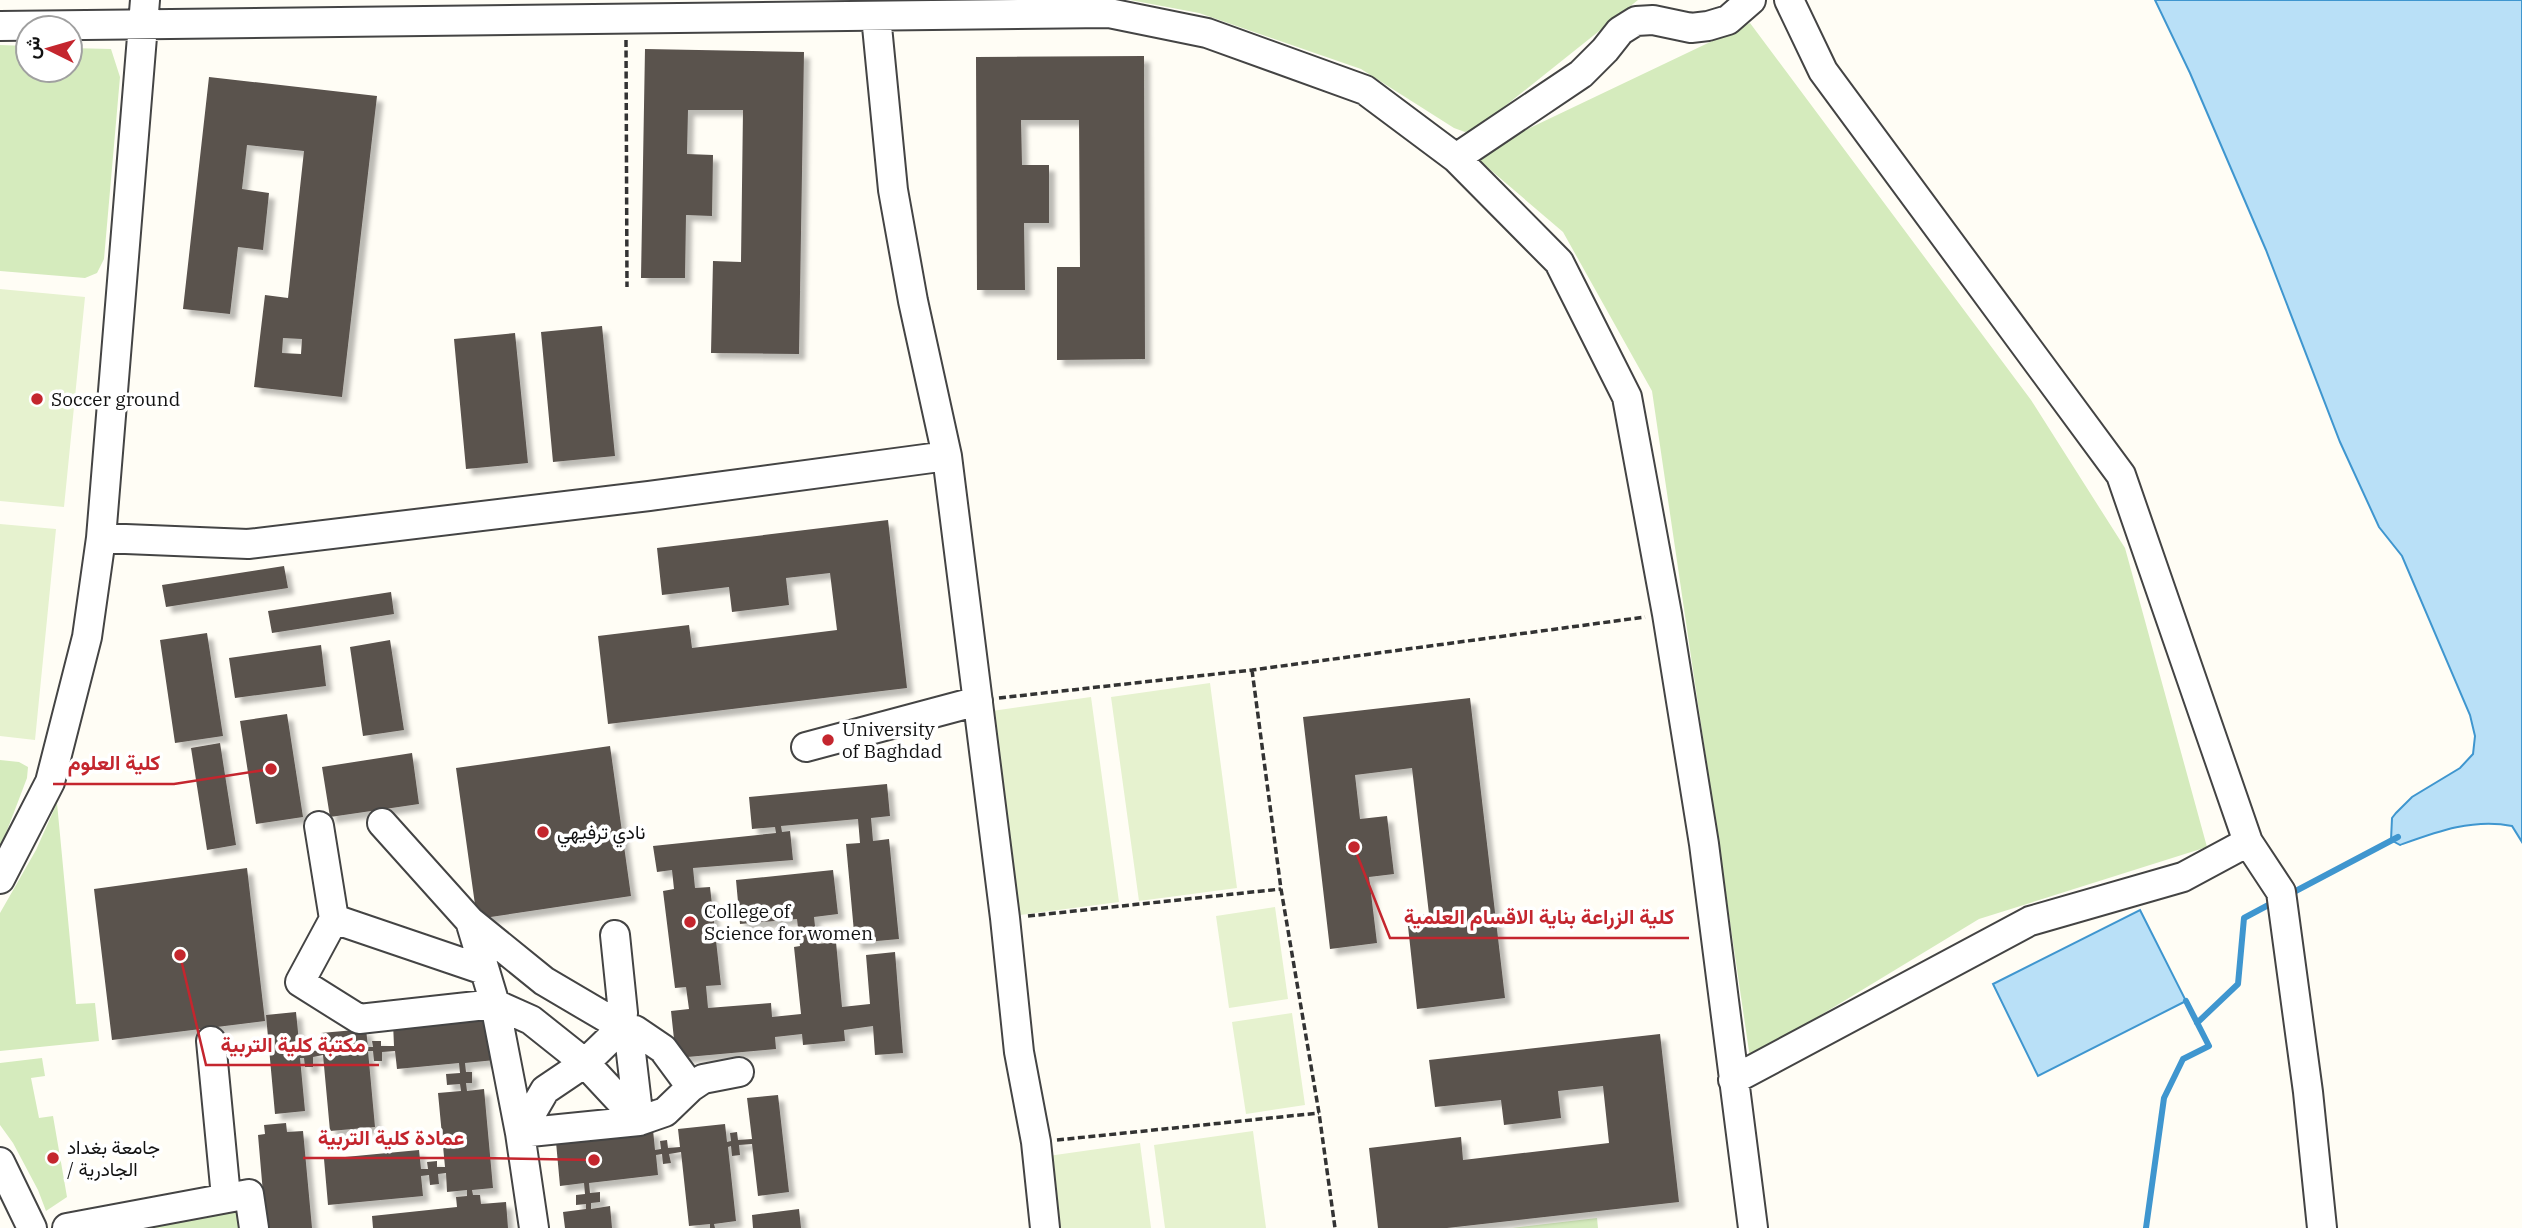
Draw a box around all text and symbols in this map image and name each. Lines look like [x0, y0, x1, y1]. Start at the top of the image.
north arrow [14, 14, 84, 84]
text: ش [19, 35, 45, 60]
place label: Soccer ground [51, 387, 180, 411]
marker: Soccer ground [29, 391, 45, 407]
place label: University of Baghdad [842, 717, 942, 763]
marker: University of Baghdad [820, 732, 836, 748]
callout: كلية العلوم [53, 742, 174, 784]
text: كلية العلوم [68, 748, 160, 777]
place label: نادي ترفيهي [557, 820, 645, 848]
marker: نادي ترفيهي [535, 824, 551, 840]
callout: كلية الزراعة بناية الاقسام العلمية [1390, 896, 1689, 938]
place label: College of Science for women [704, 899, 873, 945]
text: كلية الزراعة بناية الاقسام العلمية [1404, 902, 1674, 931]
marker: College of Science for women [682, 914, 698, 930]
callout: مكتبة كلية التربية [206, 1023, 379, 1065]
text: مكتبة كلية التربية [220, 1030, 366, 1058]
callout: عمادة كلية التربية [303, 1116, 478, 1158]
text: عمادة كلية التربية [318, 1123, 464, 1151]
place label: جامعة بغداد / الجادرية [67, 1135, 160, 1181]
marker: جامعة بغداد / الجادرية [45, 1150, 61, 1166]

